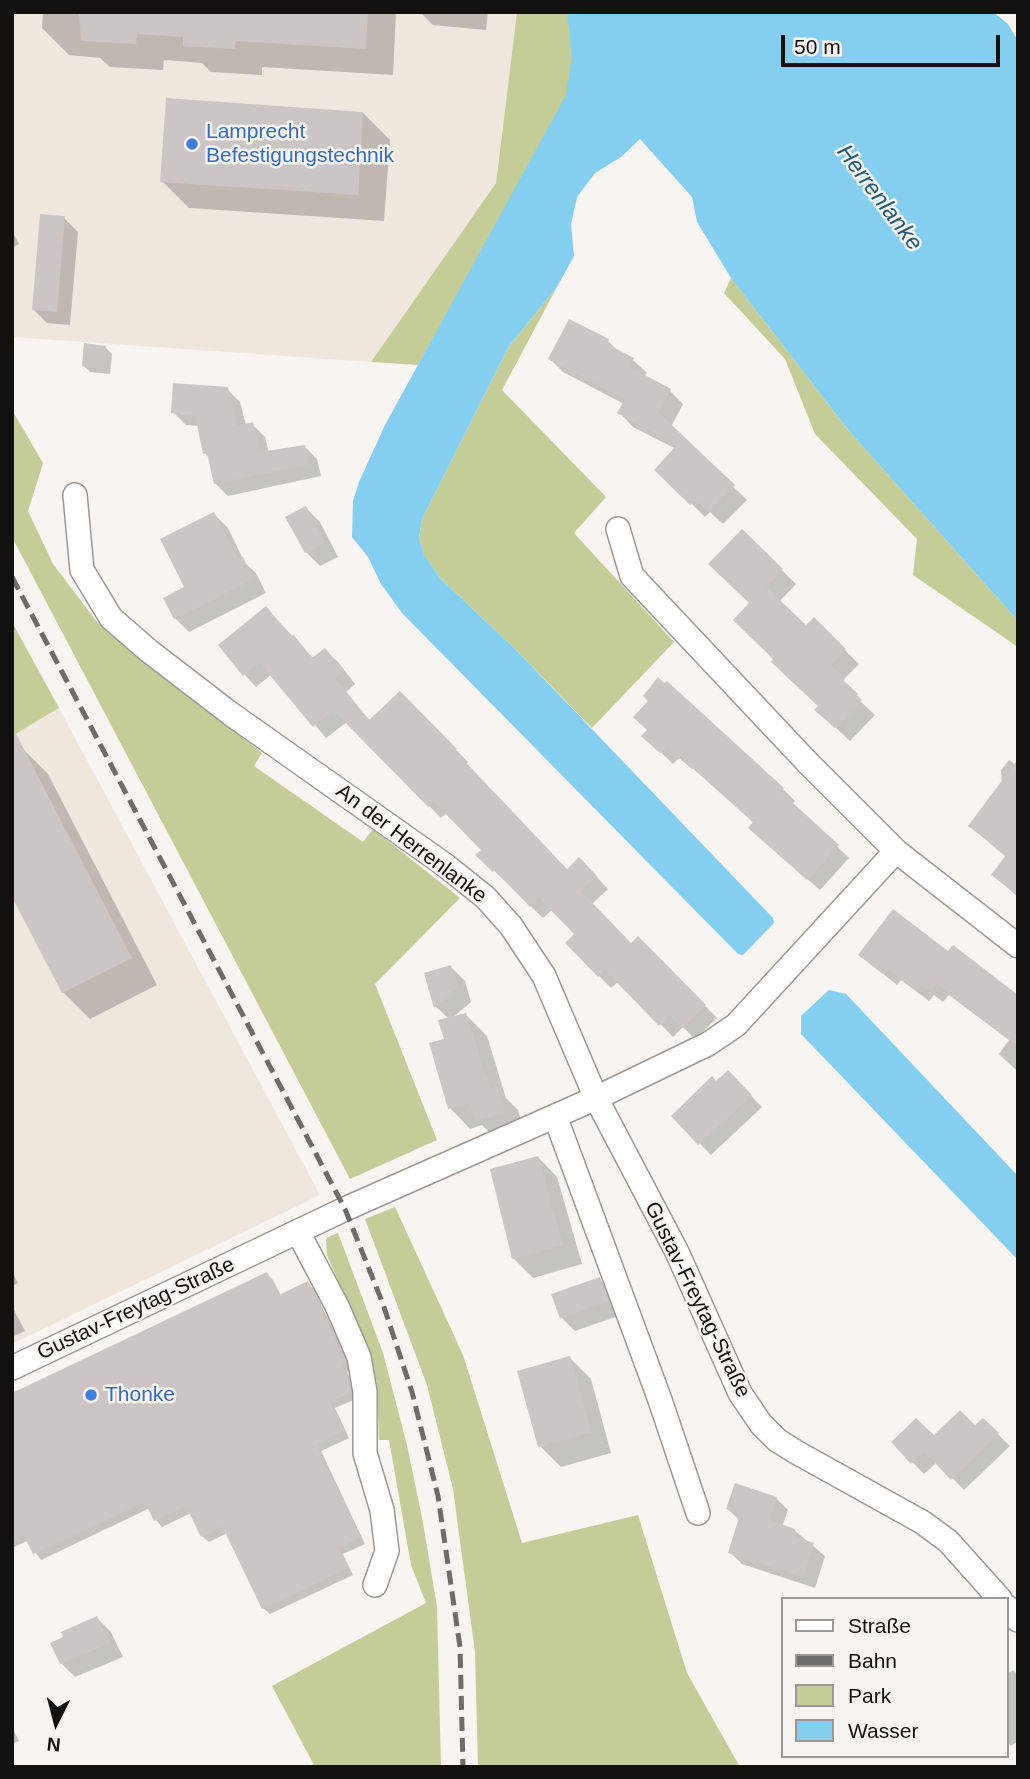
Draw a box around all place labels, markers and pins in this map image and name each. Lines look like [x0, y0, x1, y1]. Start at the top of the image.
place label: Lamprecht Befestigungstechnik [206, 119, 394, 169]
marker: Lamprecht Befestigungstechnik [184, 136, 200, 152]
place label: Thonke [105, 1382, 175, 1408]
marker: Thonke [83, 1387, 99, 1403]

